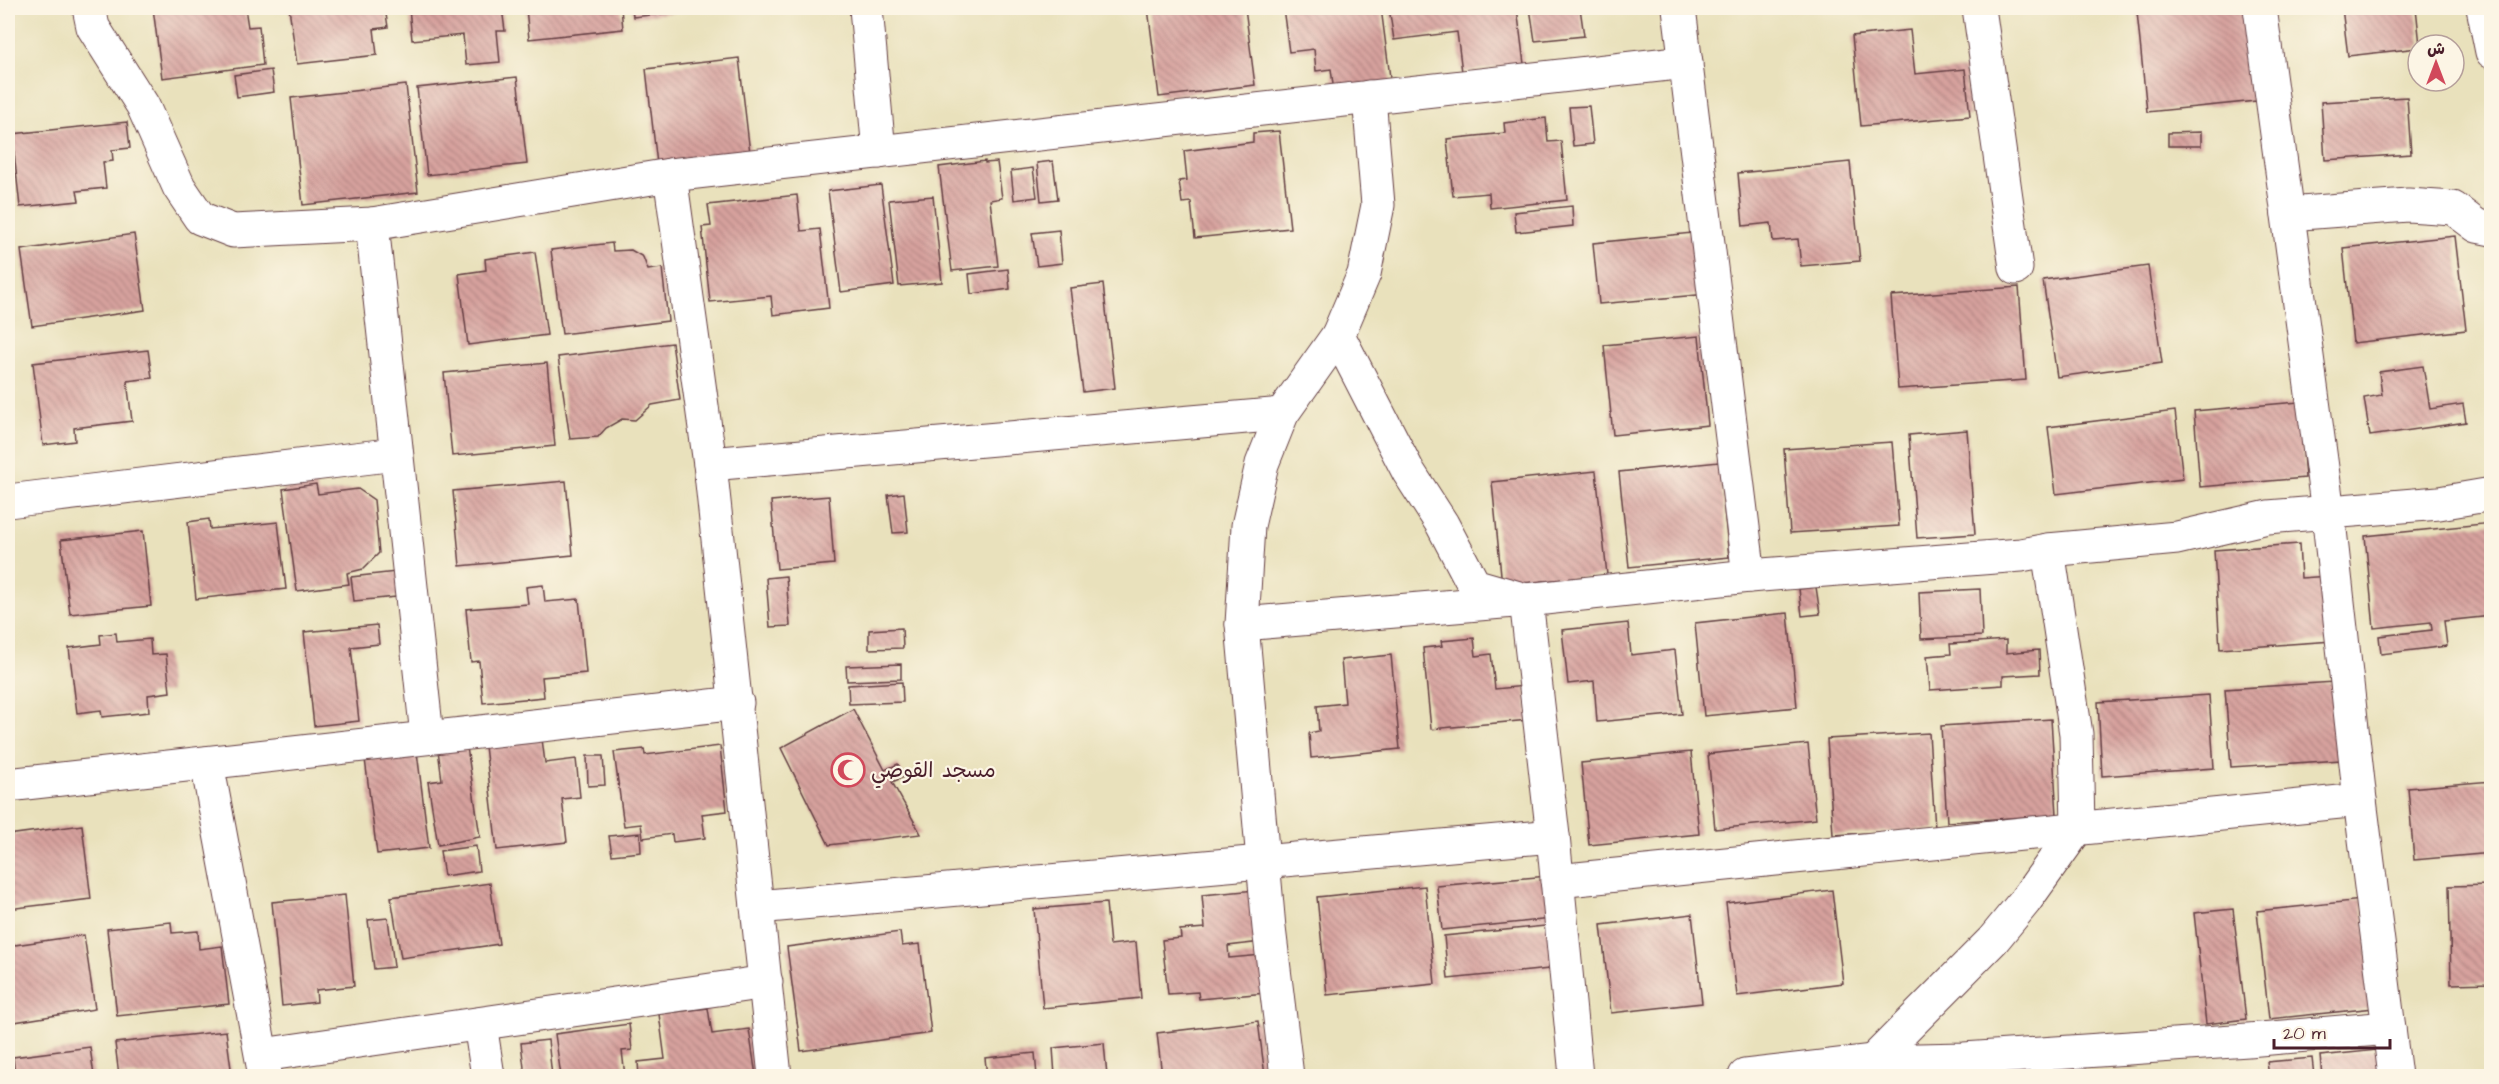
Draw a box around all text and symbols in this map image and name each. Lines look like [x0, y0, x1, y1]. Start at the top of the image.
north arrow [2406, 33, 2466, 93]
text: ش [2427, 38, 2445, 60]
mosque icon: مسجد القوصي [830, 752, 866, 788]
place label: مسجد القوصي [871, 756, 996, 789]
scale bar [2274, 1012, 2390, 1050]
text: 20 m [2283, 1021, 2326, 1046]

